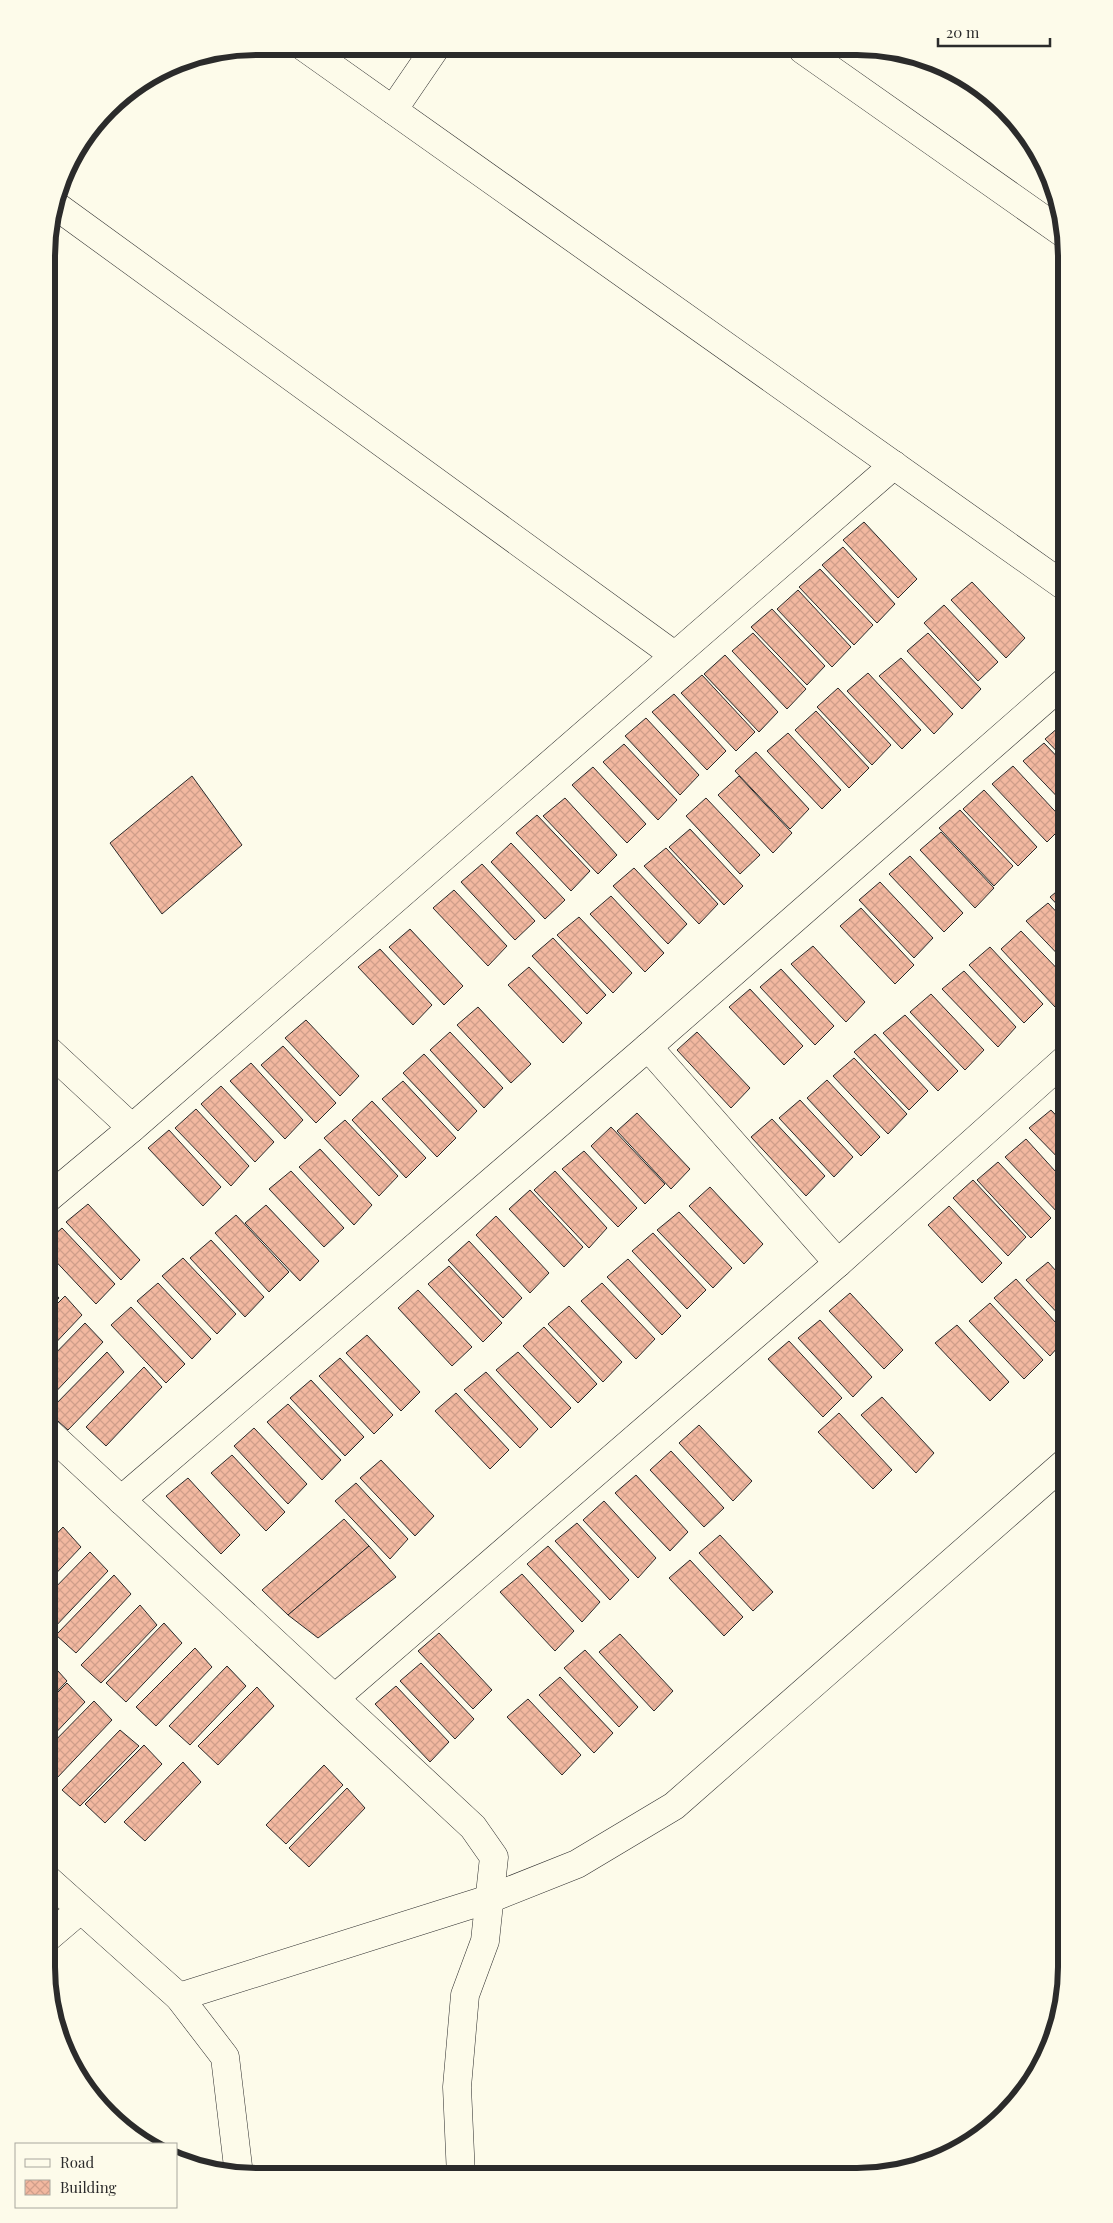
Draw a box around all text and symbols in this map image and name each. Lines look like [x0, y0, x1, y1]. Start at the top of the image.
scale bar [938, 15, 1050, 47]
text: 20 m [946, 22, 980, 42]
legend [15, 2143, 178, 2208]
text: Road [60, 2152, 94, 2172]
text: Building [60, 2177, 117, 2197]

